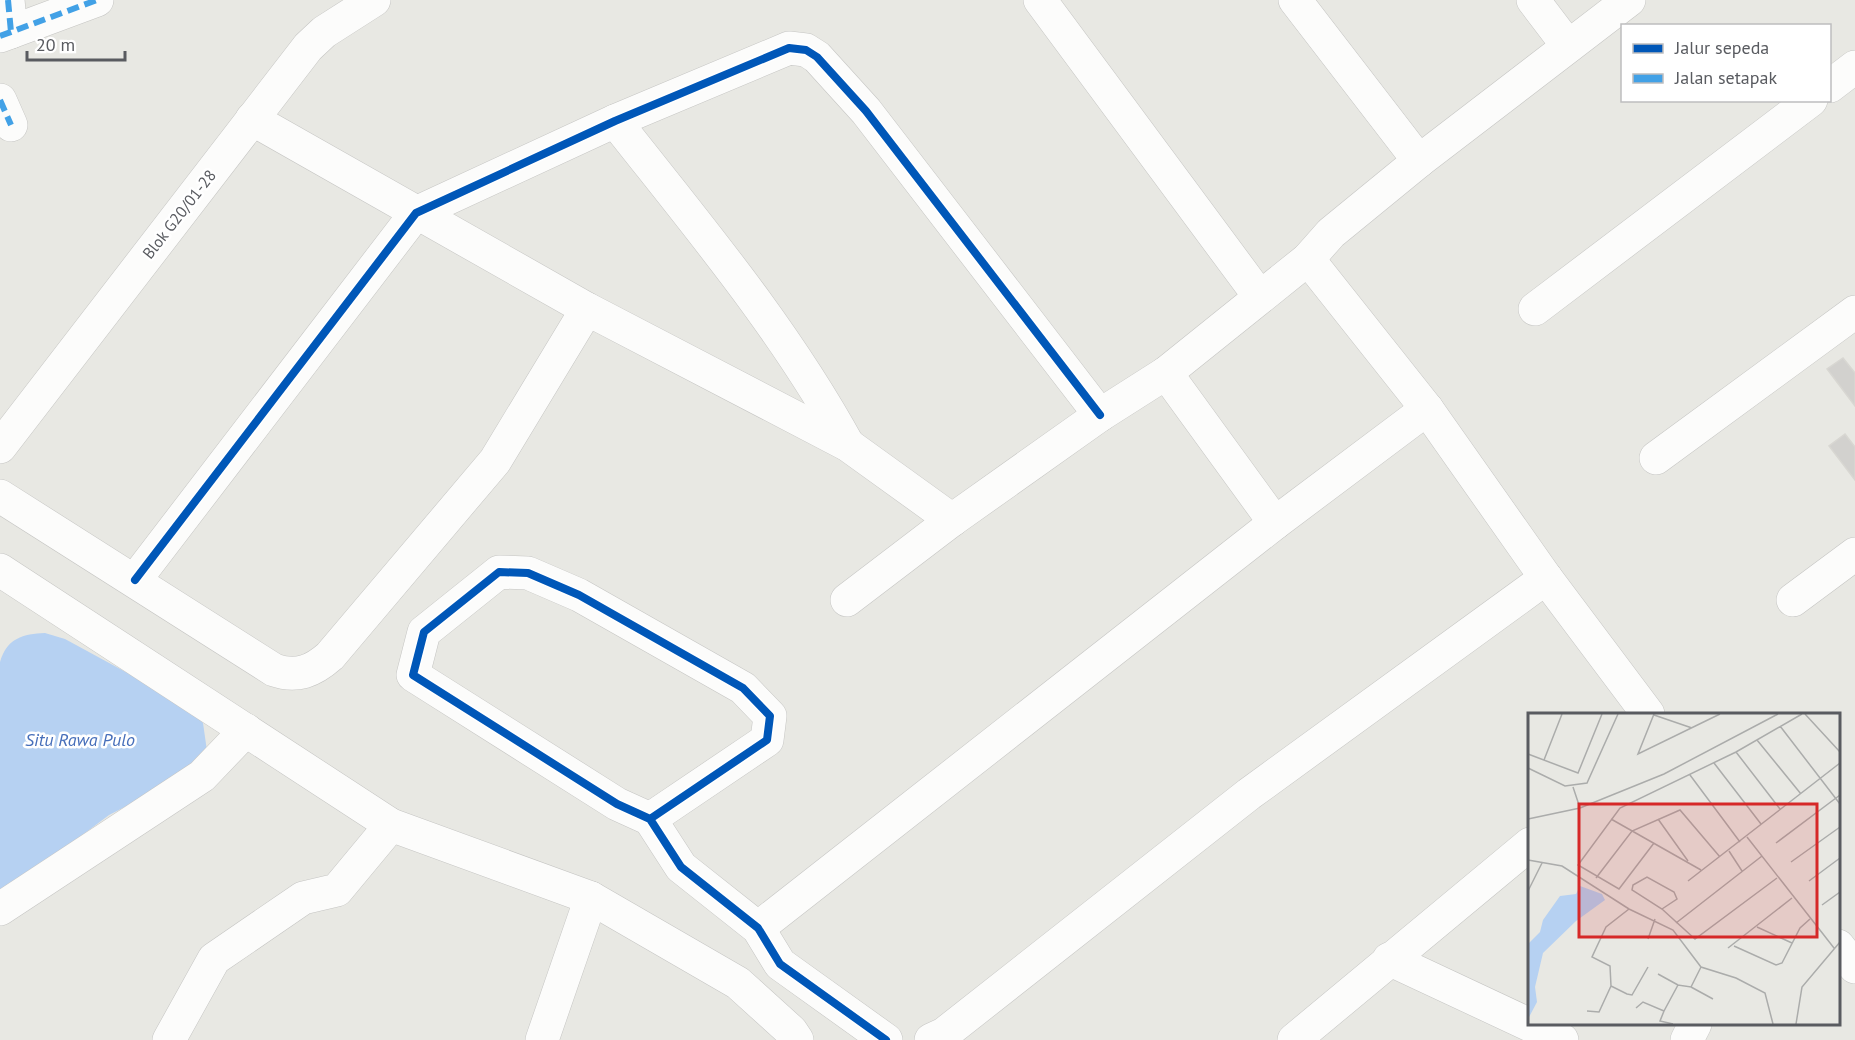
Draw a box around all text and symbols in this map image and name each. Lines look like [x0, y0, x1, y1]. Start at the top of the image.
scale bar [27, 24, 124, 62]
legend [1621, 24, 1831, 102]
text: 20 m [36, 33, 75, 56]
text: Jalur sepeda [1674, 36, 1769, 59]
text: Jalan setapak [1674, 66, 1777, 89]
street label: Blok G20/01-28 [138, 165, 220, 263]
inset map [1528, 713, 1840, 1025]
water label: Situ Rawa Pulo [25, 728, 135, 751]

